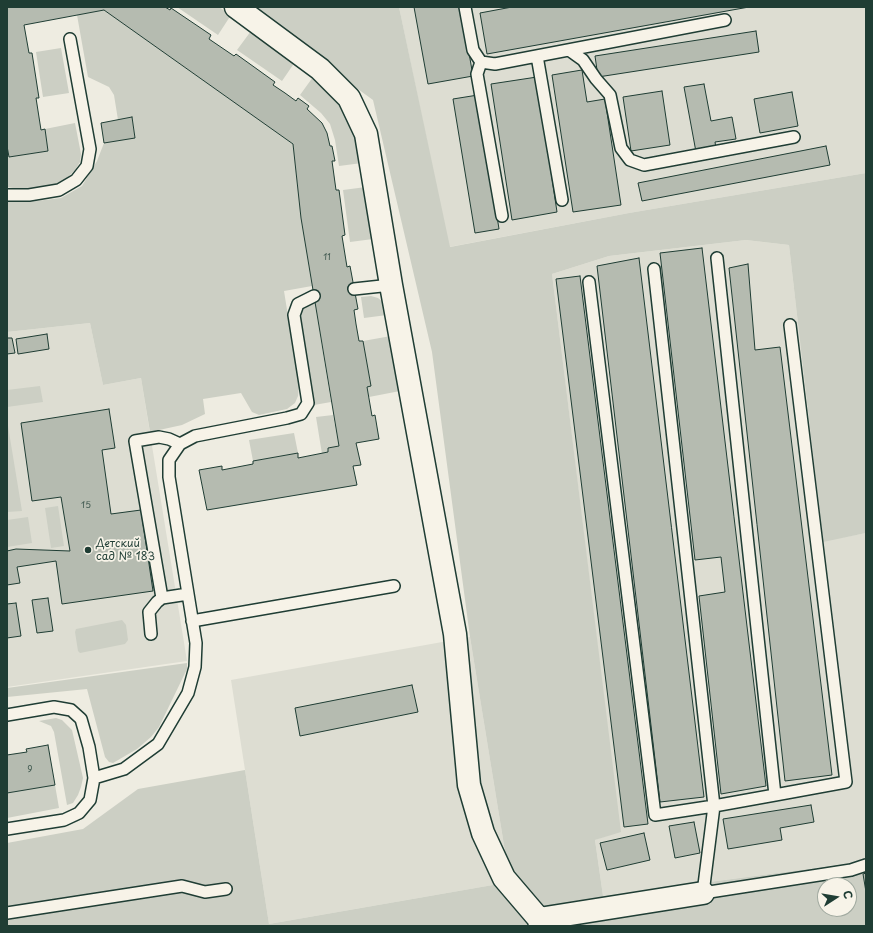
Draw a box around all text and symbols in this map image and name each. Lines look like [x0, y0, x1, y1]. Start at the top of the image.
house number: 11 [323, 253, 331, 263]
house number: 15 [81, 501, 91, 511]
place label: Детский сад № 183 [96, 537, 155, 563]
marker: Детский сад № 183 [83, 545, 93, 555]
house number: 9 [27, 765, 33, 775]
north arrow [817, 877, 857, 917]
text: С [839, 889, 857, 900]

